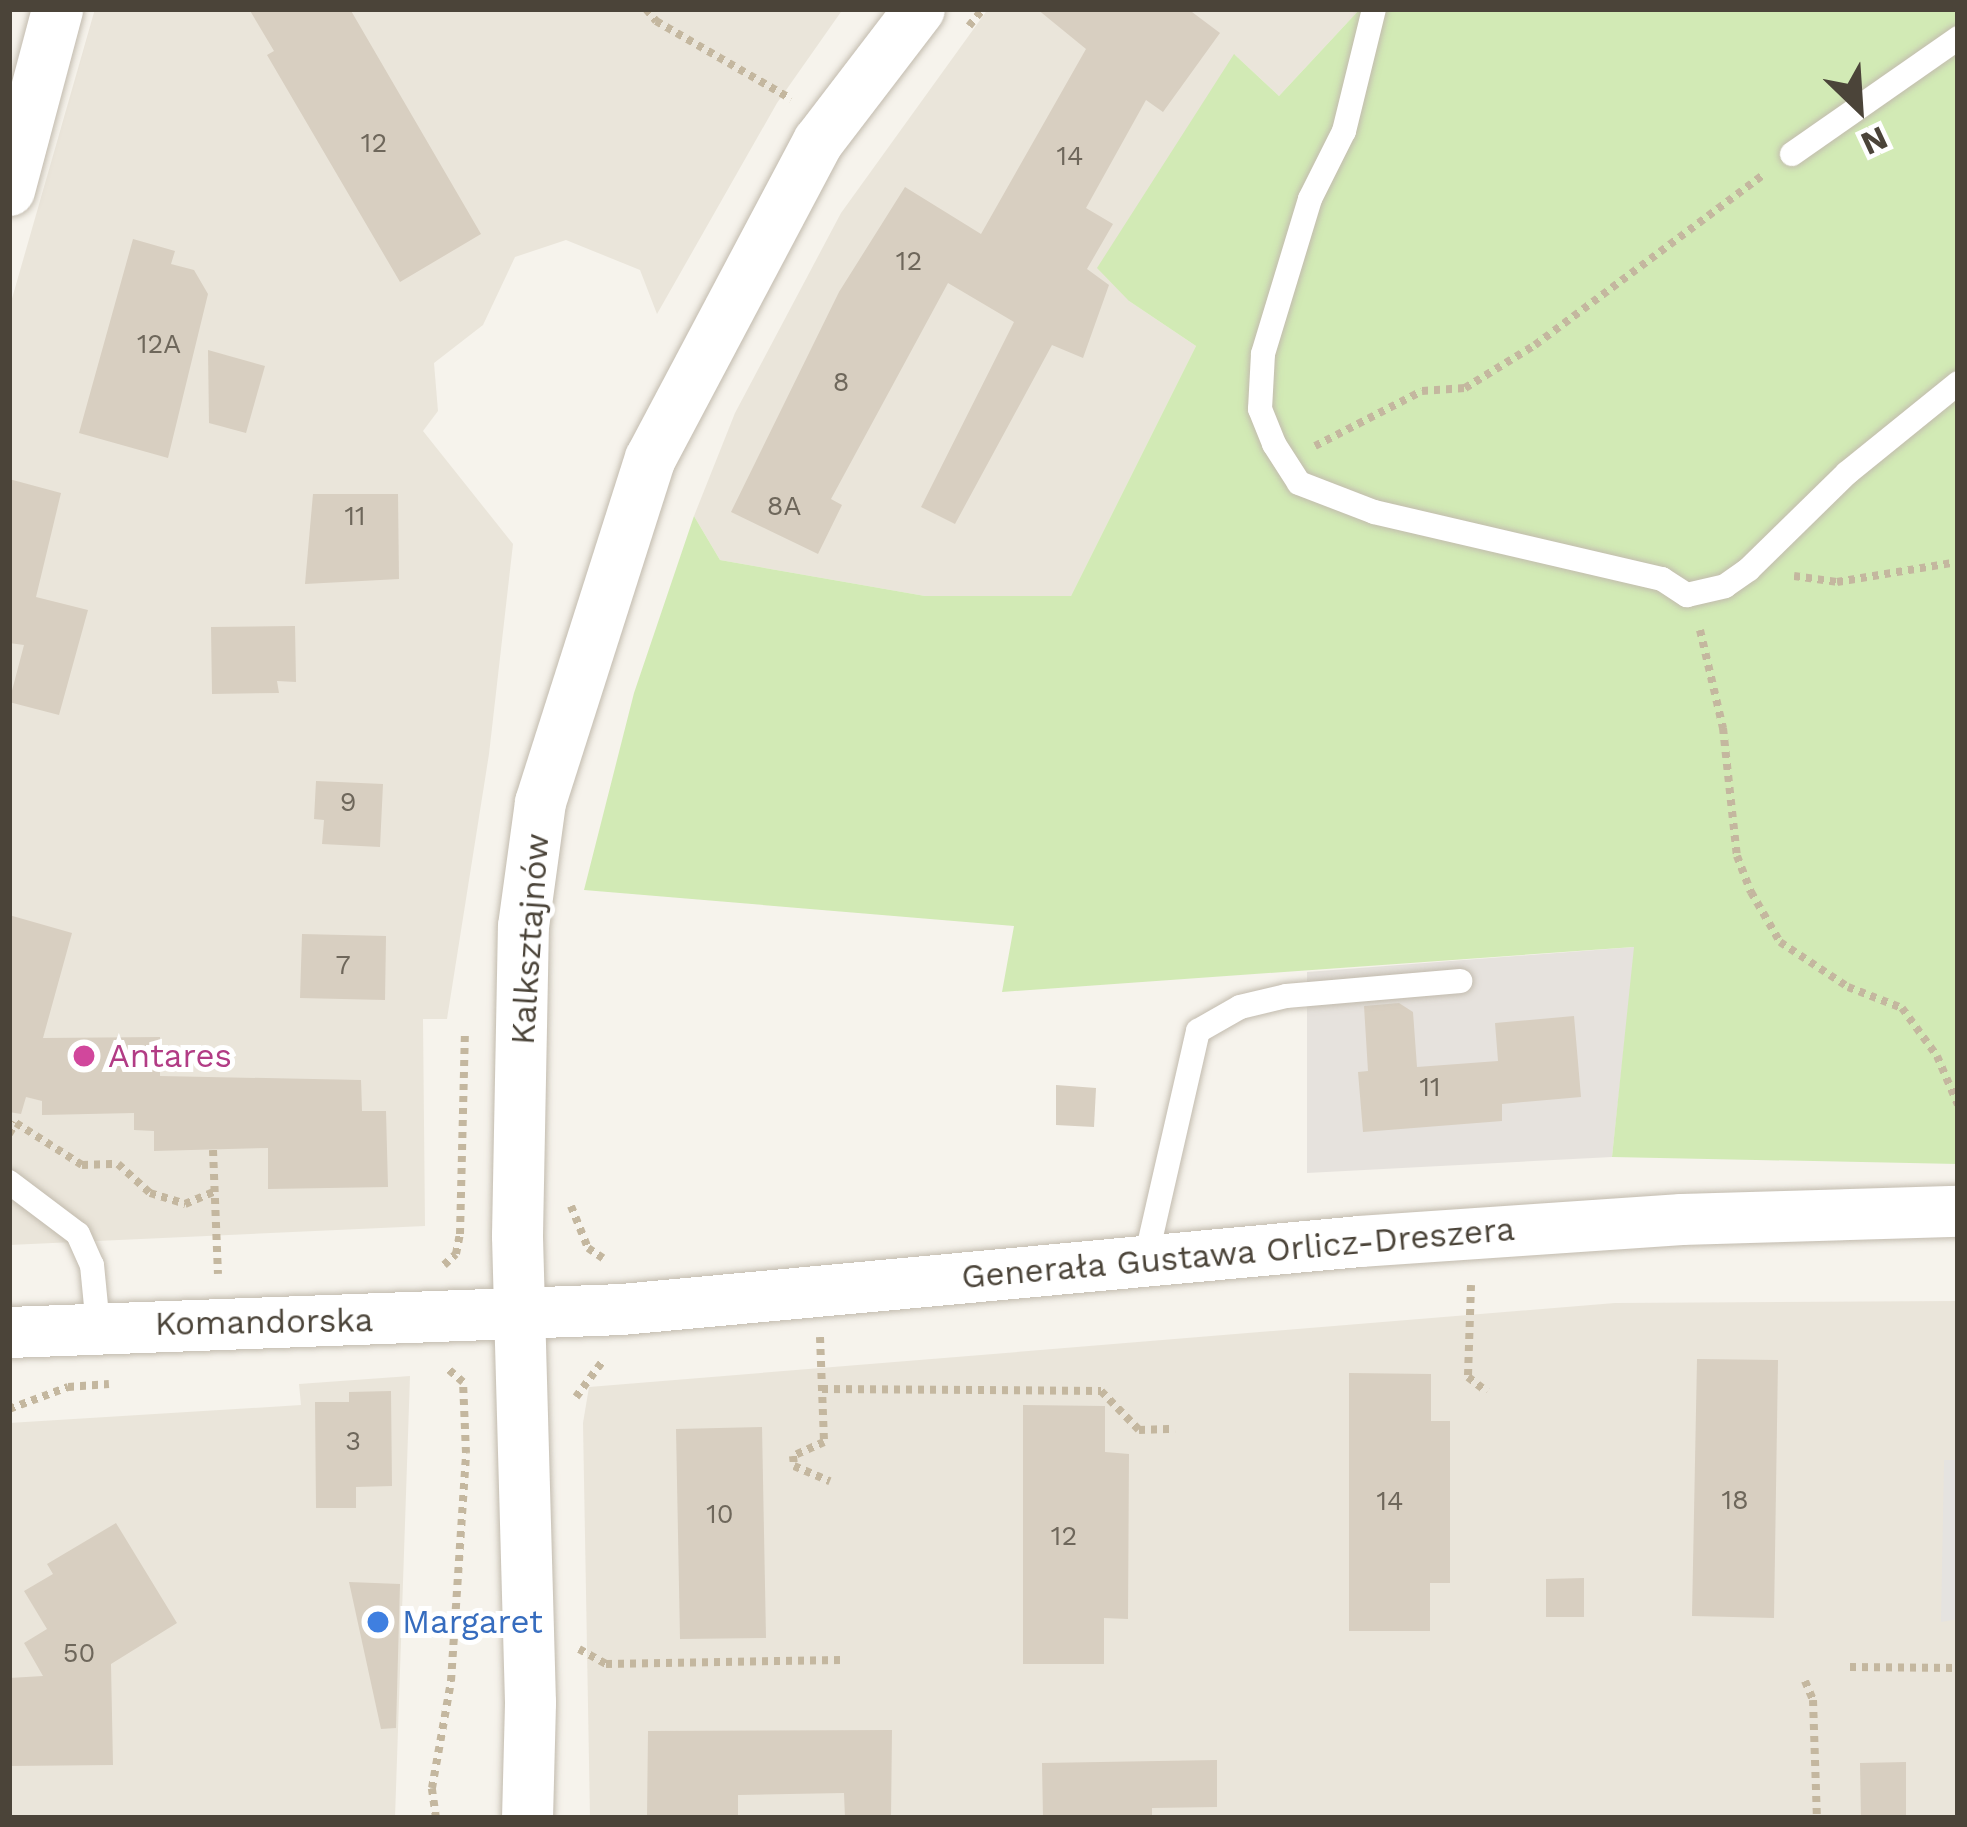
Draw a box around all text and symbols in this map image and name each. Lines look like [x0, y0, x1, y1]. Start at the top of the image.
north arrow [1799, 48, 1919, 168]
text: N [1855, 118, 1894, 164]
house number: 12 [361, 128, 387, 160]
house number: 14 [1056, 141, 1084, 173]
house number: 12 [896, 246, 922, 278]
house number: 12A [137, 329, 181, 361]
house number: 8 [833, 367, 849, 399]
house number: 8A [767, 491, 801, 523]
house number: 11 [344, 501, 366, 533]
house number: 9 [340, 787, 356, 819]
street label: Kalksztajnów [503, 832, 557, 1046]
house number: 7 [335, 950, 351, 982]
place label: Antares [108, 1036, 232, 1076]
marker: Antares [71, 1043, 97, 1069]
house number: 11 [1419, 1072, 1441, 1104]
street label: Generała Gustawa Orlicz-Dreszera [959, 1209, 1517, 1297]
street label: Komandorska [155, 1300, 373, 1344]
house number: 3 [345, 1426, 361, 1458]
house number: 18 [1721, 1485, 1749, 1517]
house number: 14 [1376, 1486, 1404, 1518]
house number: 10 [706, 1499, 734, 1531]
house number: 12 [1051, 1521, 1077, 1553]
place label: Margaret [402, 1602, 543, 1642]
marker: Margaret [365, 1609, 391, 1635]
house number: 50 [63, 1638, 95, 1670]

